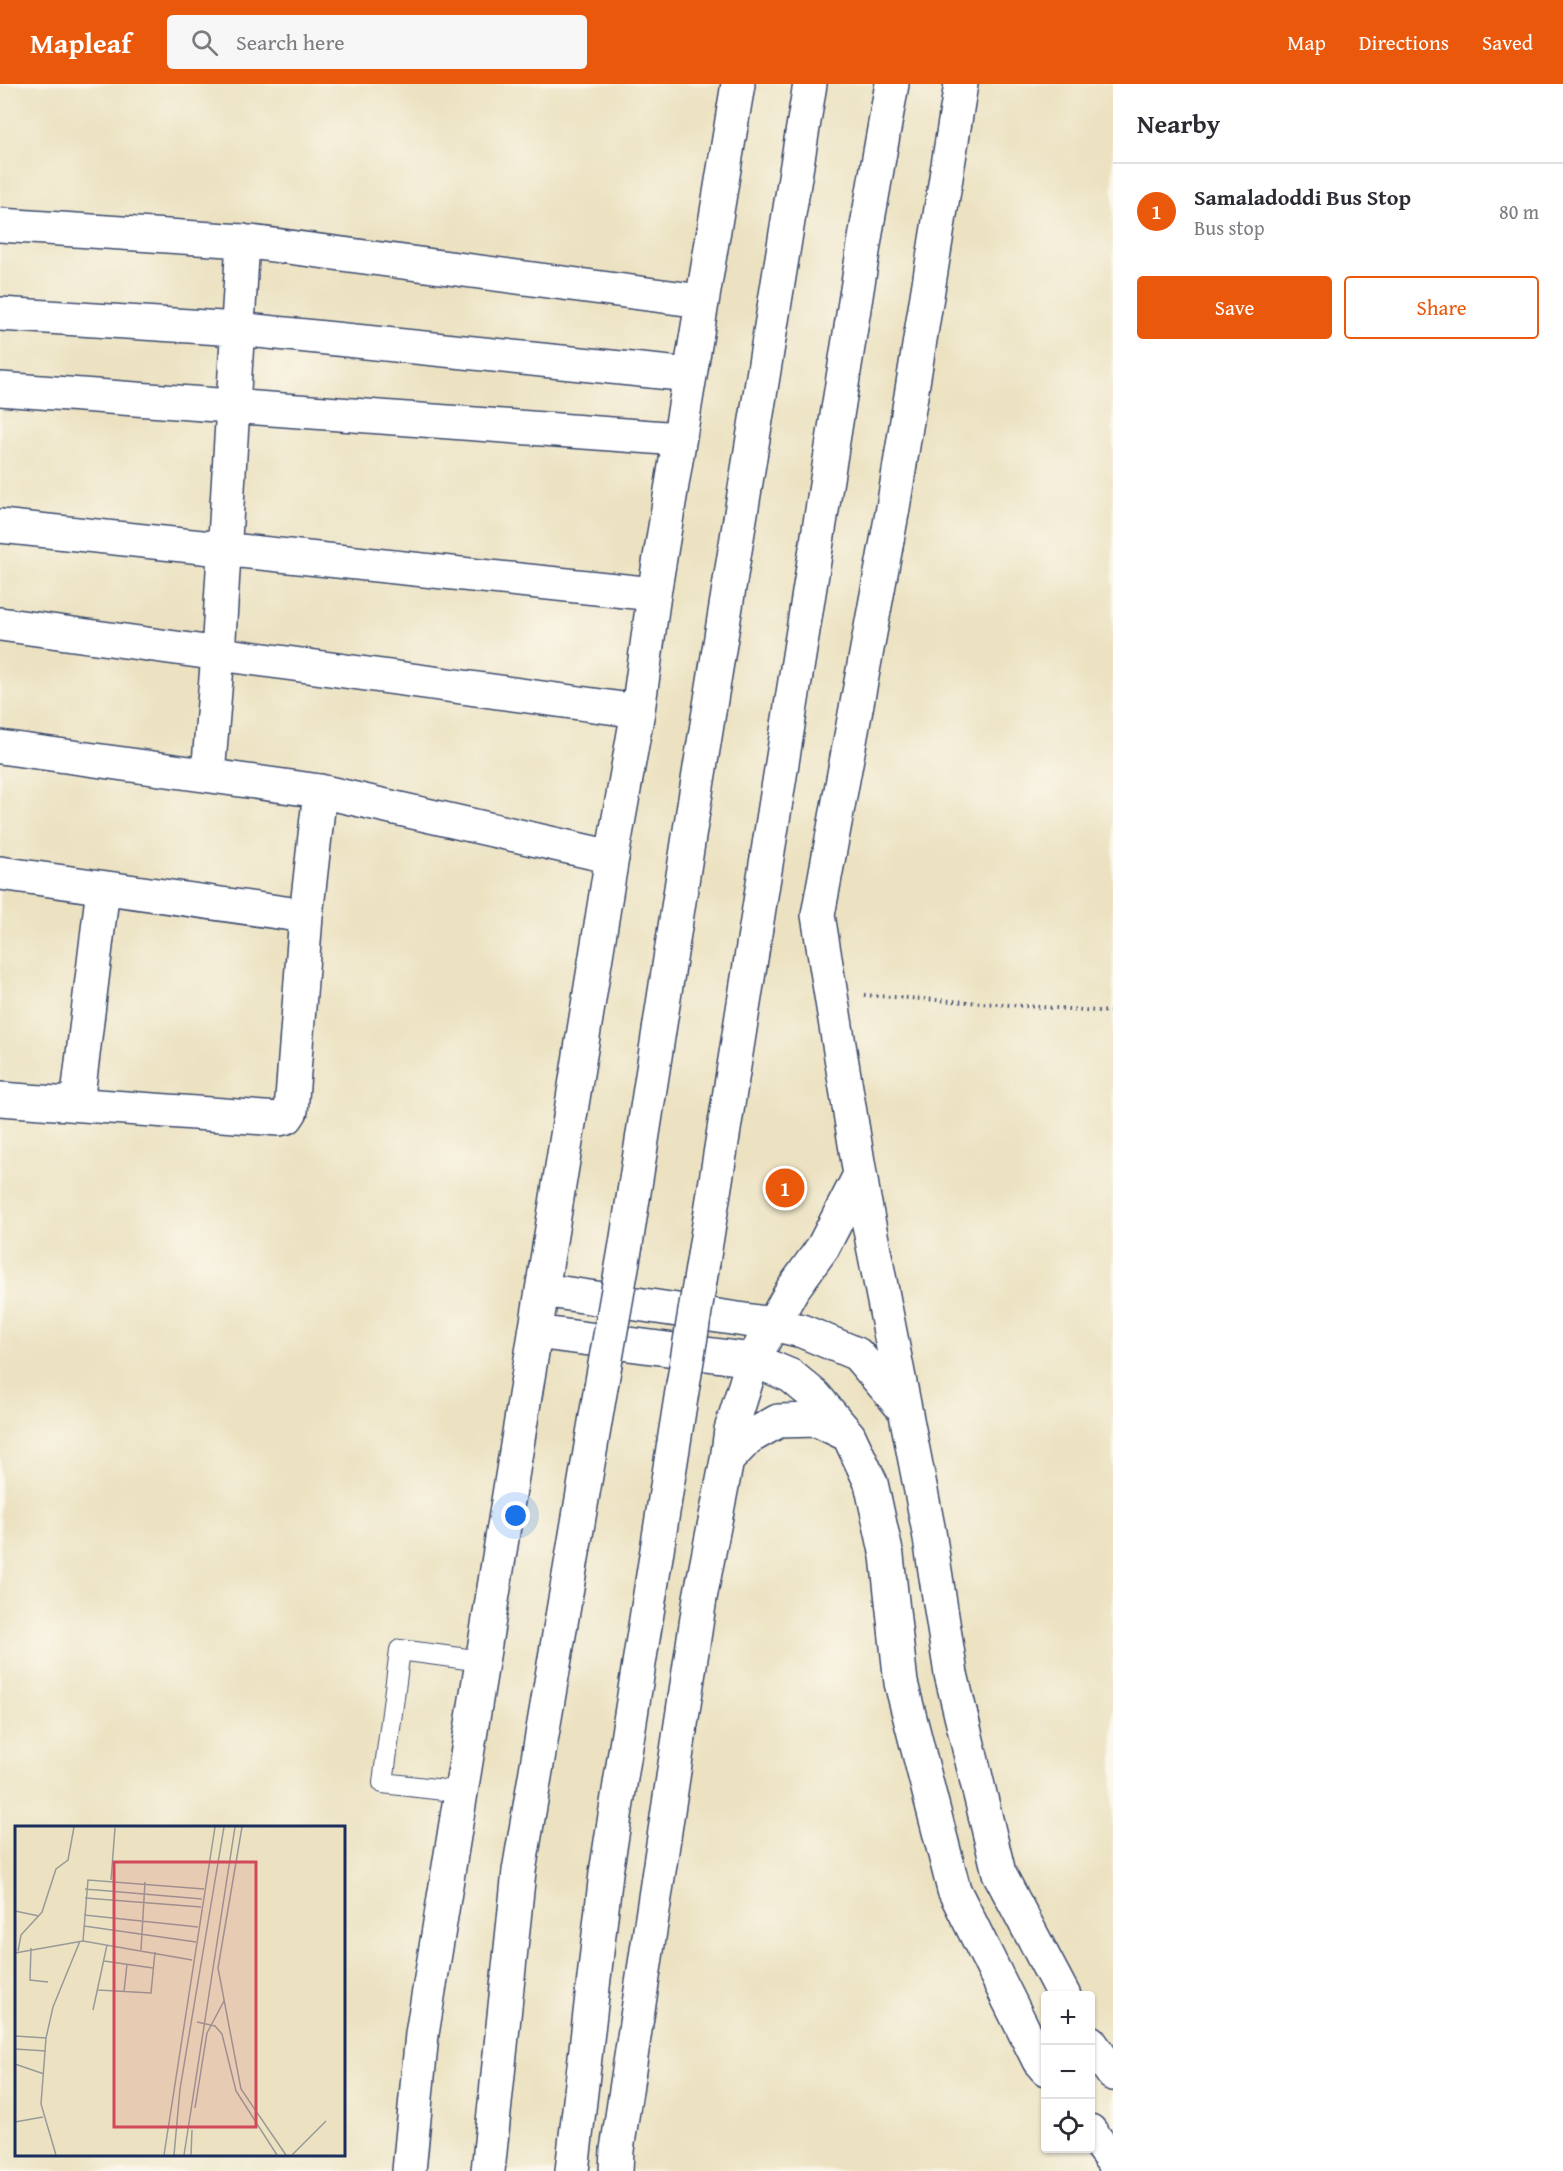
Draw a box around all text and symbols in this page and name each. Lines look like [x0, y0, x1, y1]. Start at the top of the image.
search box [167, 15, 587, 69]
text: Mapleaf [30, 22, 131, 63]
icon: search [188, 26, 221, 59]
text: Search here [236, 26, 345, 58]
text: Map [1287, 27, 1326, 58]
text: Directions [1359, 27, 1449, 58]
text: Saved [1482, 27, 1533, 58]
text: Nearby [1137, 104, 1220, 143]
text: Samaladoddi Bus Stop [1194, 181, 1411, 213]
text: 1 [1151, 197, 1162, 226]
text: 80 m [1499, 197, 1539, 226]
text: Bus stop [1194, 213, 1265, 242]
button: Save [1137, 276, 1332, 339]
button: Share [1344, 276, 1539, 339]
pin: 1 [766, 1166, 804, 1210]
your location [501, 1501, 530, 1530]
inset map [15, 1826, 345, 2156]
map controls [1041, 1991, 1095, 2153]
button: + [1041, 1991, 1095, 2045]
button: − [1041, 2045, 1095, 2099]
button: locate [1041, 2099, 1095, 2153]

